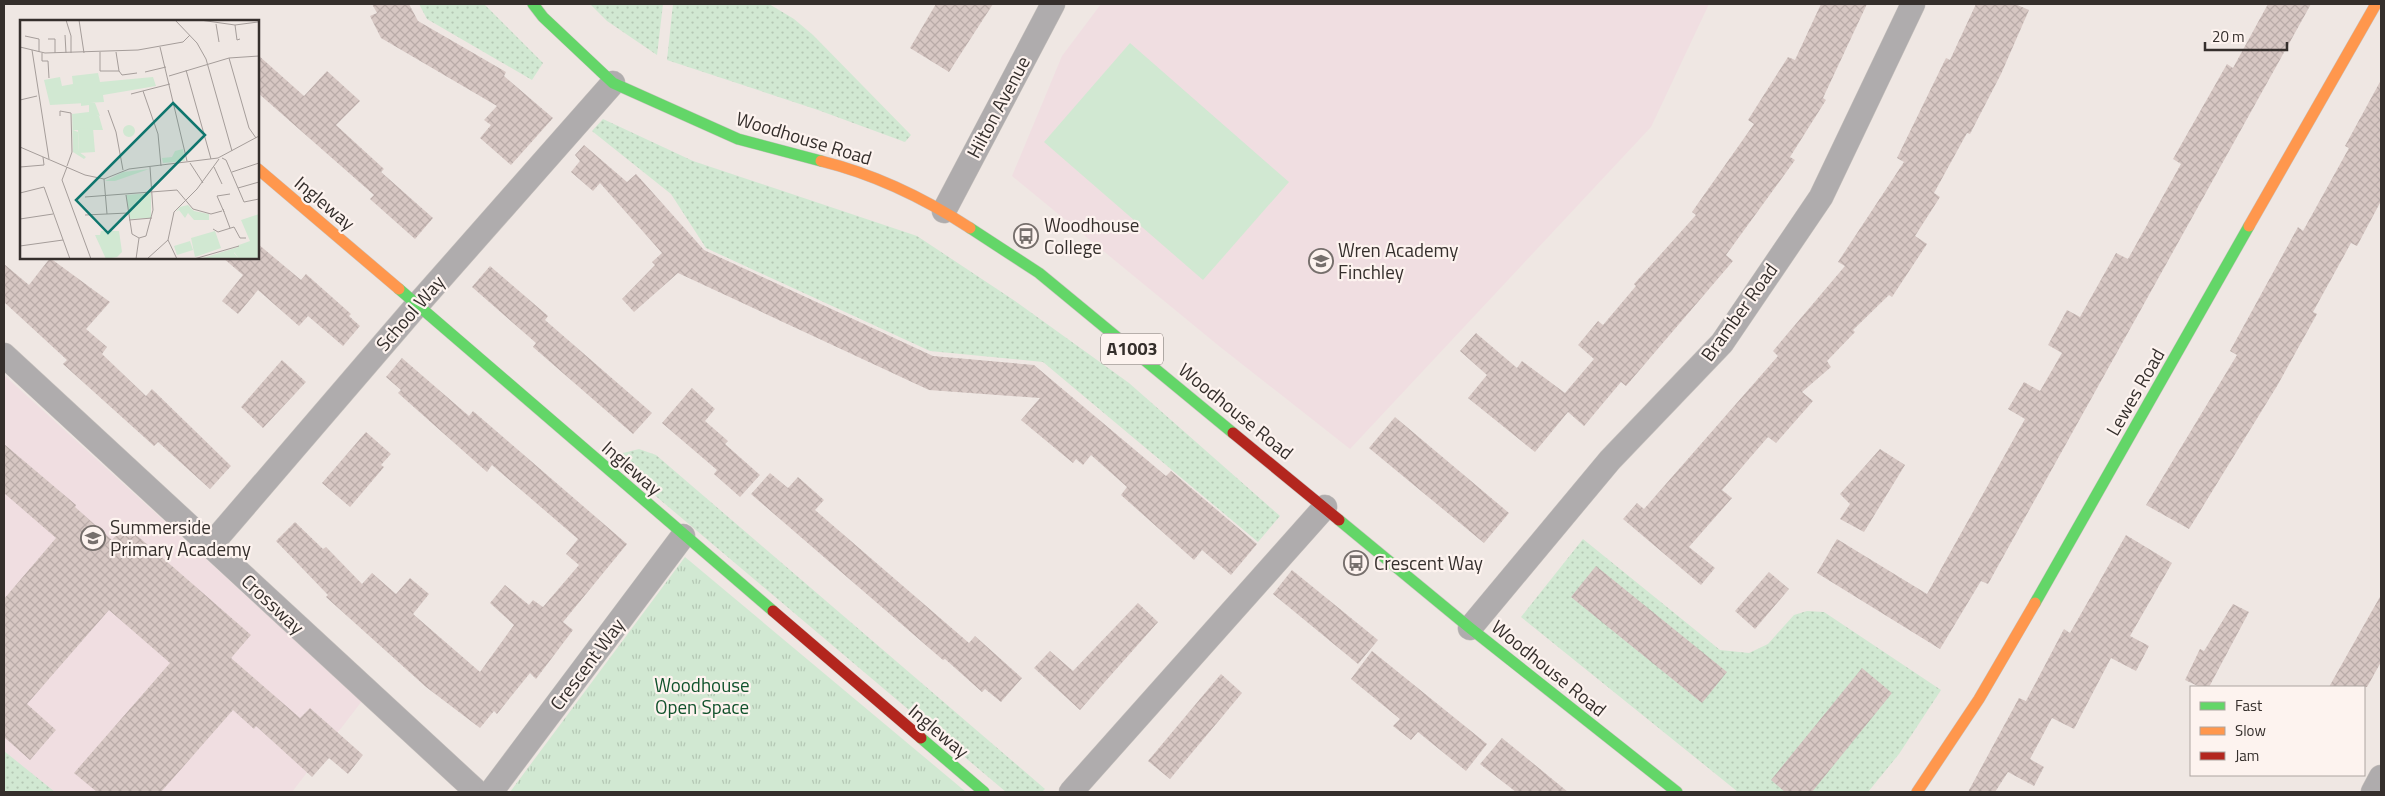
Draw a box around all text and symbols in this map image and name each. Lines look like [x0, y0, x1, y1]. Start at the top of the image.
inset map [20, 20, 259, 259]
scale bar [2205, 20, 2288, 52]
text: 20 m [2212, 25, 2245, 48]
street label: Hilton Avenue [958, 51, 1037, 163]
street label: Woodhouse Road [733, 103, 876, 172]
street label: Ingleway [289, 169, 362, 237]
place label: Woodhouse College [1044, 210, 1139, 261]
bus stop icon: Woodhouse College [1013, 223, 1039, 249]
place label: Wren Academy Finchley [1338, 235, 1459, 286]
school or university icon: Wren Academy Finchley [1308, 248, 1334, 274]
street label: Bramber Road [1693, 257, 1784, 367]
street label: School Way [368, 268, 451, 357]
road number: A1003 [1101, 334, 1163, 364]
street label: Lewes Road [2098, 343, 2171, 441]
street label: Woodhouse Road [1173, 355, 1300, 466]
street label: Ingleway [596, 433, 669, 502]
place label: Summerside Primary Academy [110, 512, 251, 563]
school or university icon: Summerside Primary Academy [80, 525, 106, 551]
place label: Crescent Way [1374, 548, 1483, 577]
bus stop icon: Crescent Way [1343, 550, 1369, 576]
street label: Crossway [235, 567, 311, 641]
street label: Crescent Way [542, 611, 631, 716]
street label: Woodhouse Road [1486, 612, 1613, 723]
park label: Woodhouse Open Space [654, 670, 750, 721]
legend [2190, 686, 2365, 776]
text: Fast [2235, 694, 2263, 717]
street label: Ingleway [903, 697, 976, 765]
text: Slow [2235, 719, 2266, 742]
text: Jam [2235, 744, 2259, 767]

